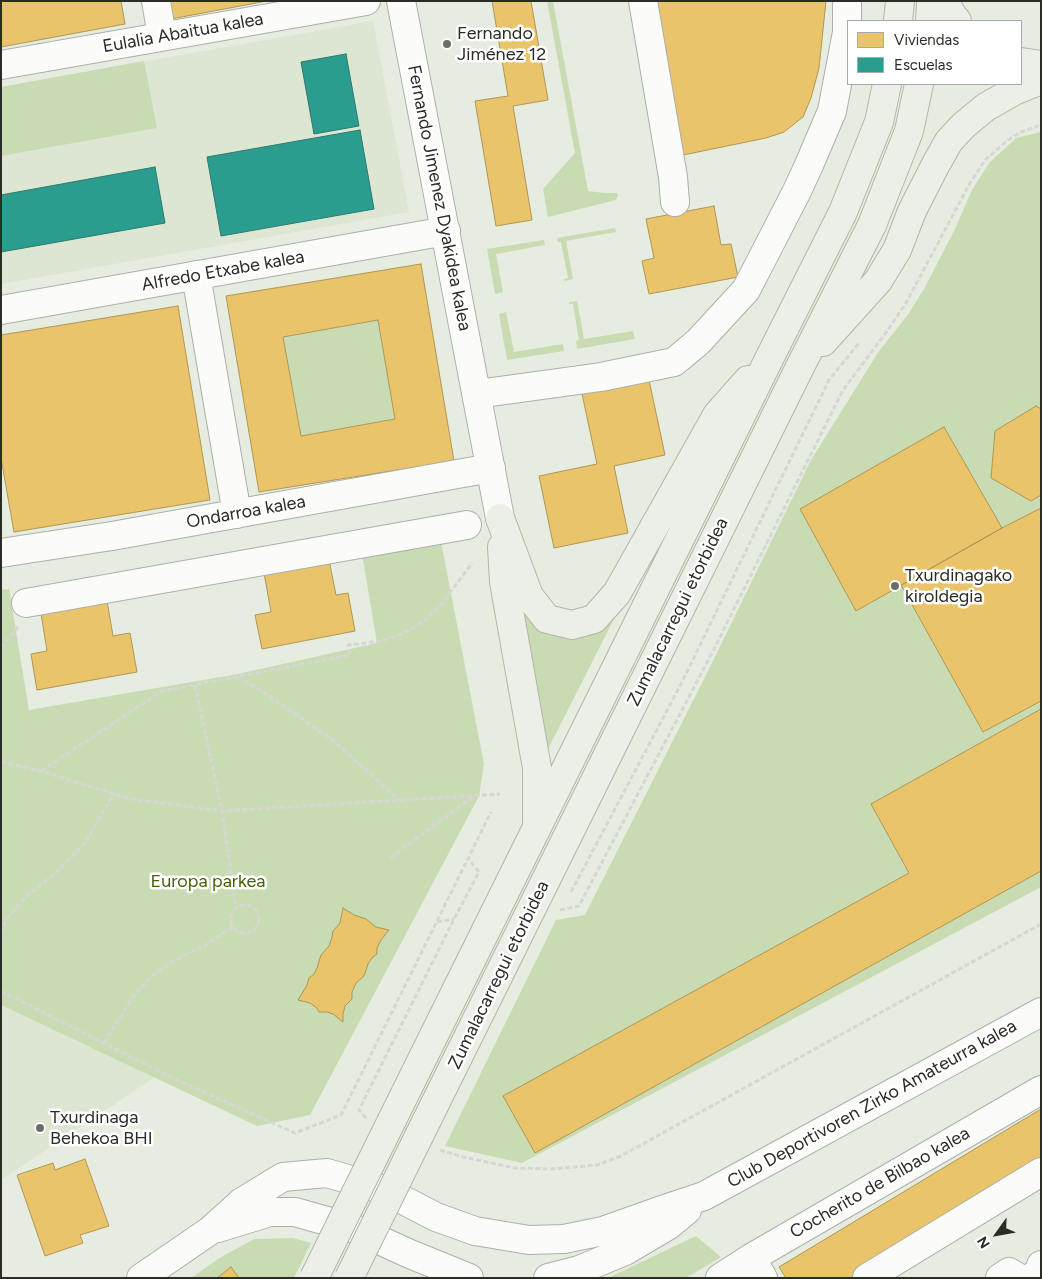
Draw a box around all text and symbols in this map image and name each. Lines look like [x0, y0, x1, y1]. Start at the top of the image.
street label: Eulalia Abaitua kalea [101, 8, 265, 58]
legend [847, 20, 1022, 85]
place label: Fernando Jiménez 12 [457, 23, 546, 66]
text: Viviendas [894, 31, 959, 49]
marker: Fernando Jiménez 12 [441, 38, 453, 50]
text: Escuelas [894, 56, 953, 74]
street label: Fernando Jimenez Dyakidea kalea [403, 63, 475, 333]
street label: Alfredo Etxabe kalea [140, 246, 306, 296]
street label: Ondarroa kalea [185, 491, 307, 533]
street label: Zumalacarregui etorbidea [623, 514, 733, 710]
place label: Txurdinagako kiroldegia [905, 565, 1012, 608]
marker: Txurdinagako kiroldegia [889, 580, 901, 592]
park label: Europa parkea [151, 871, 265, 893]
street label: Zumalacarregui etorbidea [444, 877, 554, 1073]
street label: Club Deportivoren Zirko Amateurra kalea [724, 1015, 1020, 1193]
place label: Txurdinaga Behekoa BHI [50, 1107, 153, 1150]
marker: Txurdinaga Behekoa BHI [34, 1122, 46, 1134]
street label: Cocherito de Bilbao kalea [786, 1123, 974, 1243]
north arrow [972, 1209, 1022, 1259]
text: N [974, 1233, 994, 1251]

